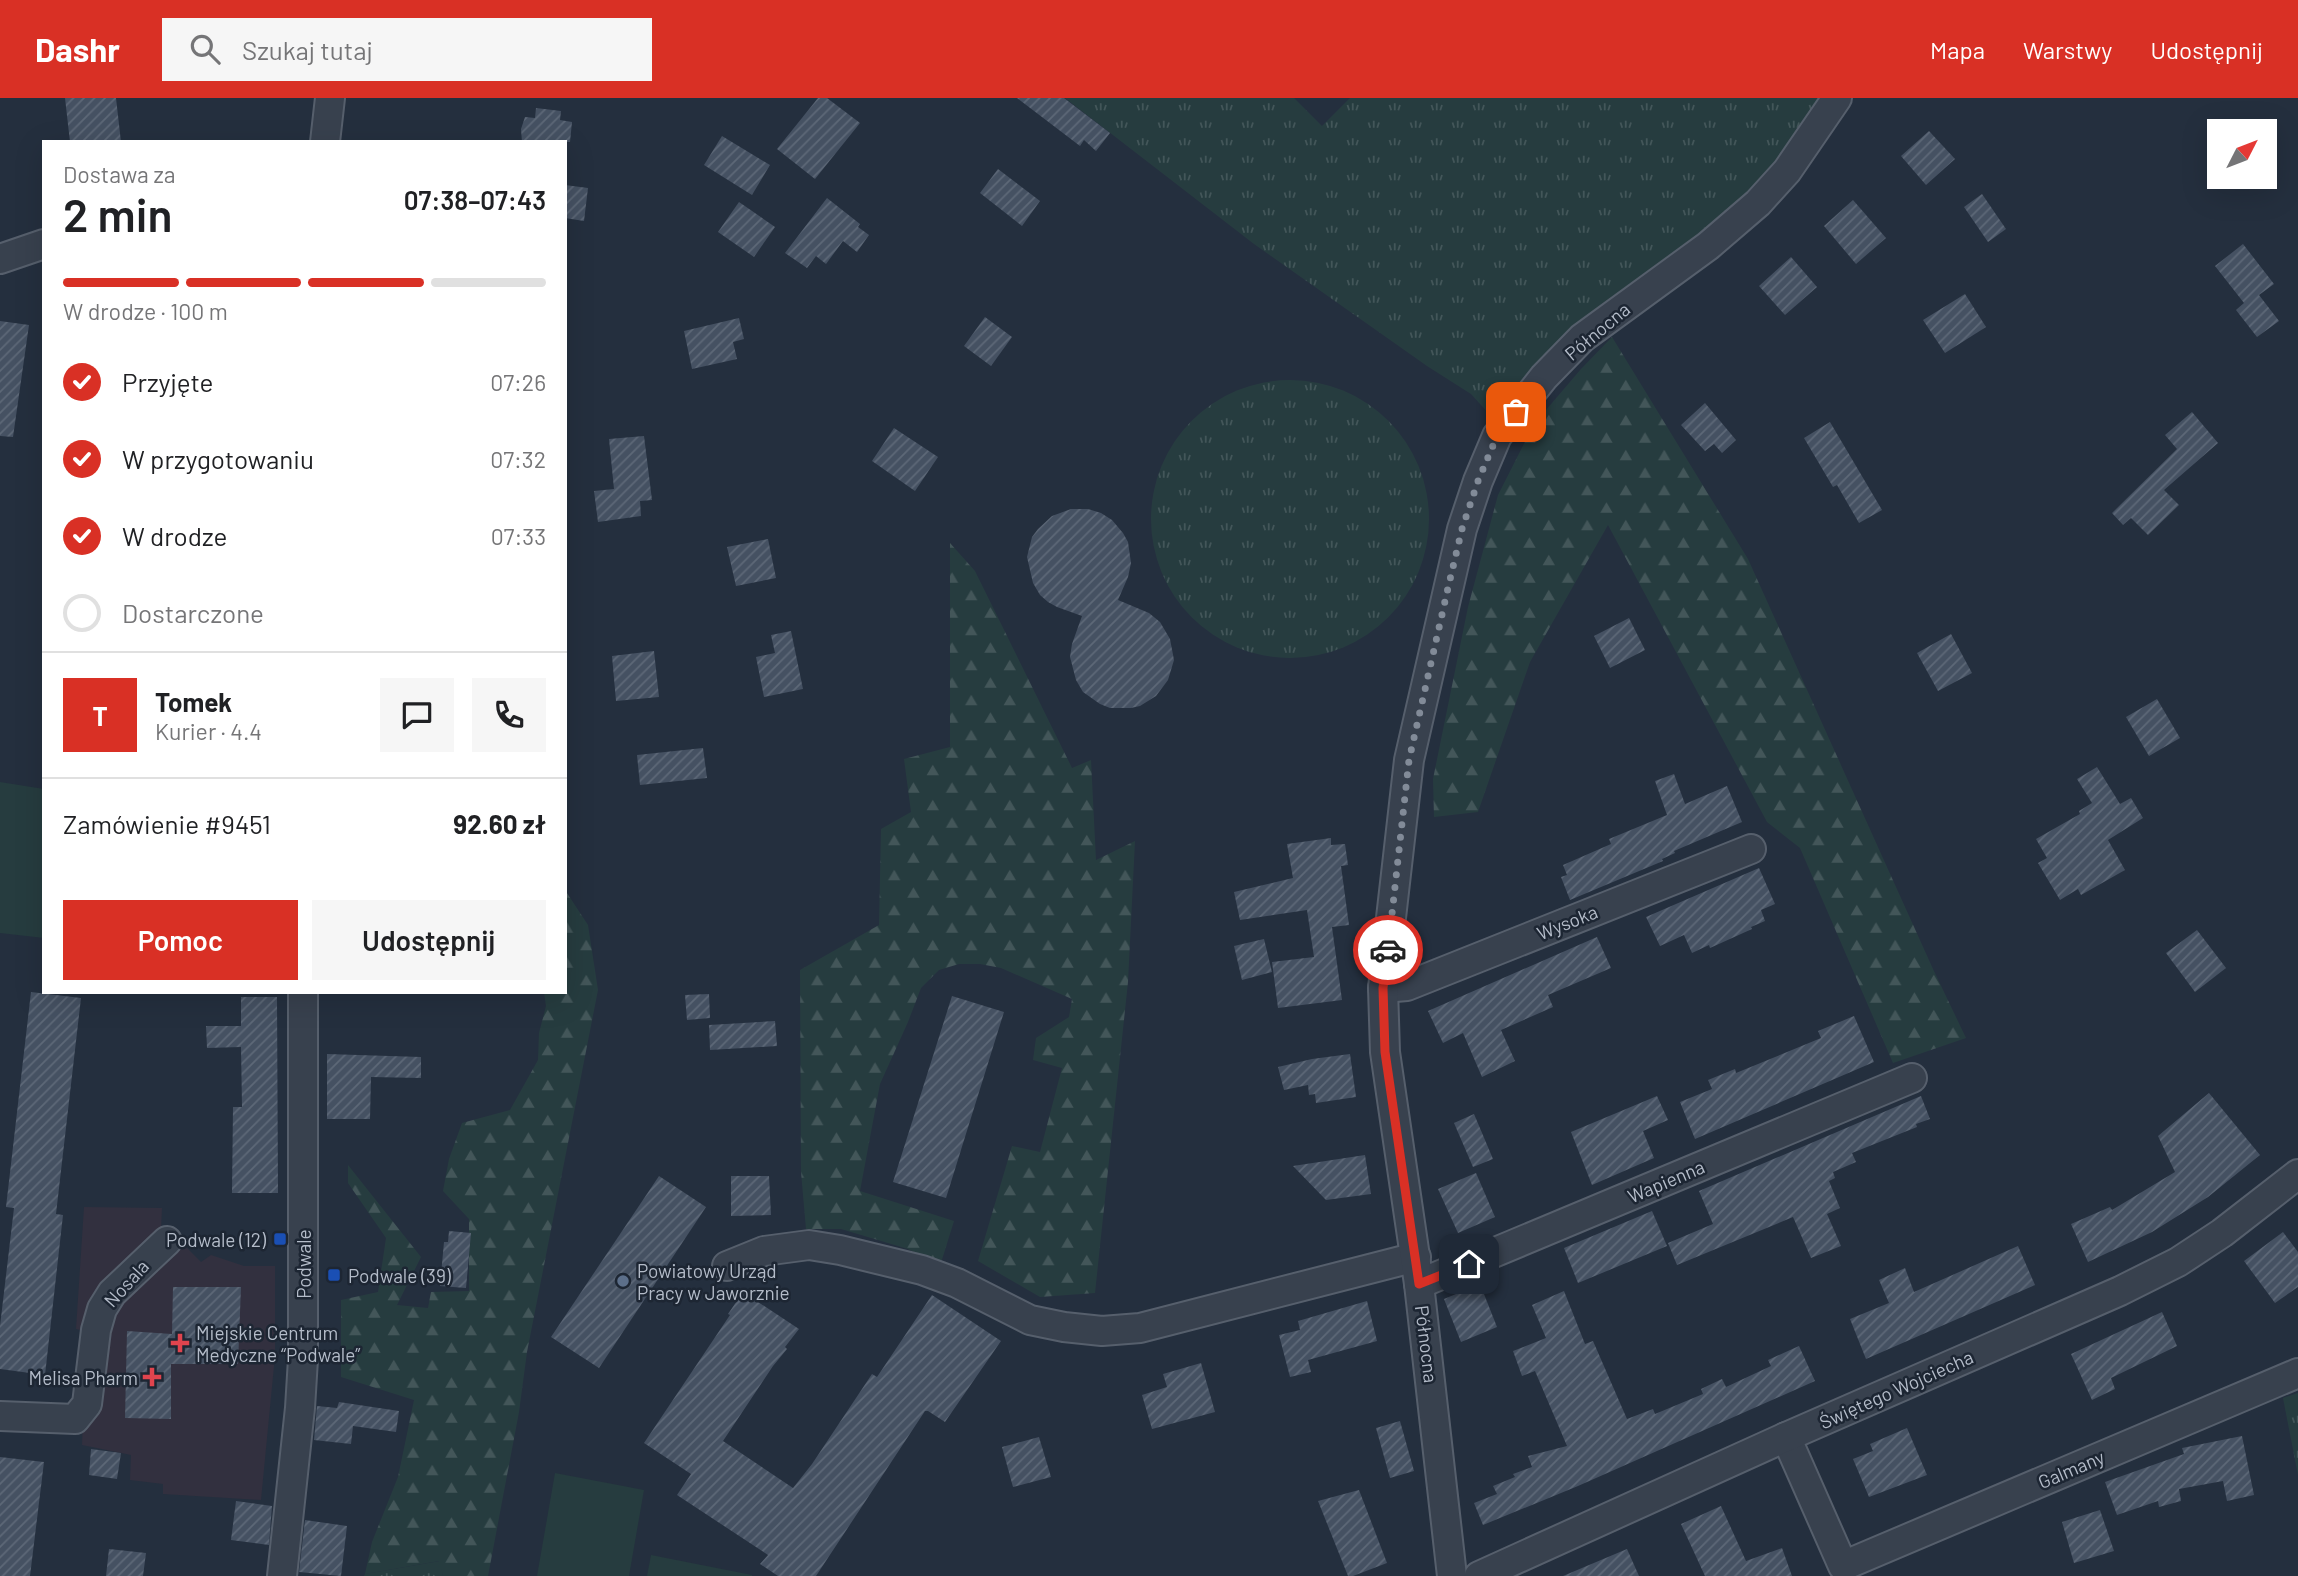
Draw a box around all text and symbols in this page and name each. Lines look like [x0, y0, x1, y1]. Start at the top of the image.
search box [162, 18, 652, 81]
text: Dashr [35, 29, 120, 69]
icon: search [186, 30, 224, 68]
text: Szukaj tutaj [242, 34, 373, 65]
text: Mapa [1930, 35, 1985, 64]
text: Warstwy [2023, 35, 2112, 64]
text: Udostępnij [2150, 35, 2263, 64]
north arrow [2207, 119, 2277, 189]
map controls [2207, 119, 2277, 189]
text: Dostawa za [63, 160, 175, 188]
text: 07:38–07:43 [404, 184, 546, 215]
text: 2 min [63, 186, 172, 241]
text: W drodze · 100 m [63, 297, 228, 325]
street label: Północna [1560, 297, 1634, 365]
icon: check [63, 363, 101, 401]
text: Przyjęte [122, 366, 213, 397]
text: 07:26 [490, 368, 546, 396]
pin [1486, 382, 1546, 442]
icon: bag [1497, 393, 1535, 431]
icon: check [63, 440, 101, 478]
text: W przygotowaniu [122, 443, 314, 474]
text: 07:32 [490, 445, 546, 473]
icon: check [63, 517, 101, 555]
text: W drodze [122, 520, 227, 551]
text: 07:33 [491, 522, 546, 550]
text: Dostarczone [122, 597, 264, 628]
button: chat [380, 678, 454, 752]
button: phone [472, 678, 546, 752]
text: Tomek [155, 686, 232, 717]
text: T [92, 700, 108, 731]
text: Kurier · 4.4 [155, 717, 262, 745]
text: Zamówienie #9451 [63, 808, 271, 839]
text: 92.60 zł [453, 808, 546, 839]
street label: Wysoka [1533, 899, 1601, 945]
button: Pomoc [63, 900, 298, 980]
button: Udostępnij [312, 900, 546, 980]
courier [1353, 915, 1423, 985]
icon: car [1369, 931, 1407, 969]
street label: Wapienna [1624, 1155, 1708, 1207]
place label: Podwale (12) [166, 1228, 267, 1251]
street label: Podwale [292, 1229, 315, 1299]
marker: Podwale (12) [272, 1231, 288, 1247]
pin [1439, 1234, 1499, 1294]
icon: home [1450, 1245, 1488, 1283]
street label: Nosala [99, 1254, 153, 1312]
place label: Powiatowy Urząd Pracy w Jaworznie [637, 1259, 790, 1304]
place label: Podwale (39) [348, 1264, 452, 1287]
marker: Podwale (39) [326, 1267, 342, 1283]
marker: Powiatowy Urząd Pracy w Jaworznie [615, 1273, 631, 1289]
street label: Północna [1411, 1304, 1443, 1384]
place label: Miejskie Centrum Medyczne “Podwale” [196, 1321, 361, 1366]
marker: Miejskie Centrum Medyczne “Podwale” [170, 1333, 190, 1353]
street label: Świętego Wojciecha [1815, 1345, 1977, 1433]
place label: Melisa Pharm [29, 1366, 138, 1389]
marker: Melisa Pharm [144, 1369, 160, 1385]
street label: Galmany [2034, 1445, 2108, 1493]

